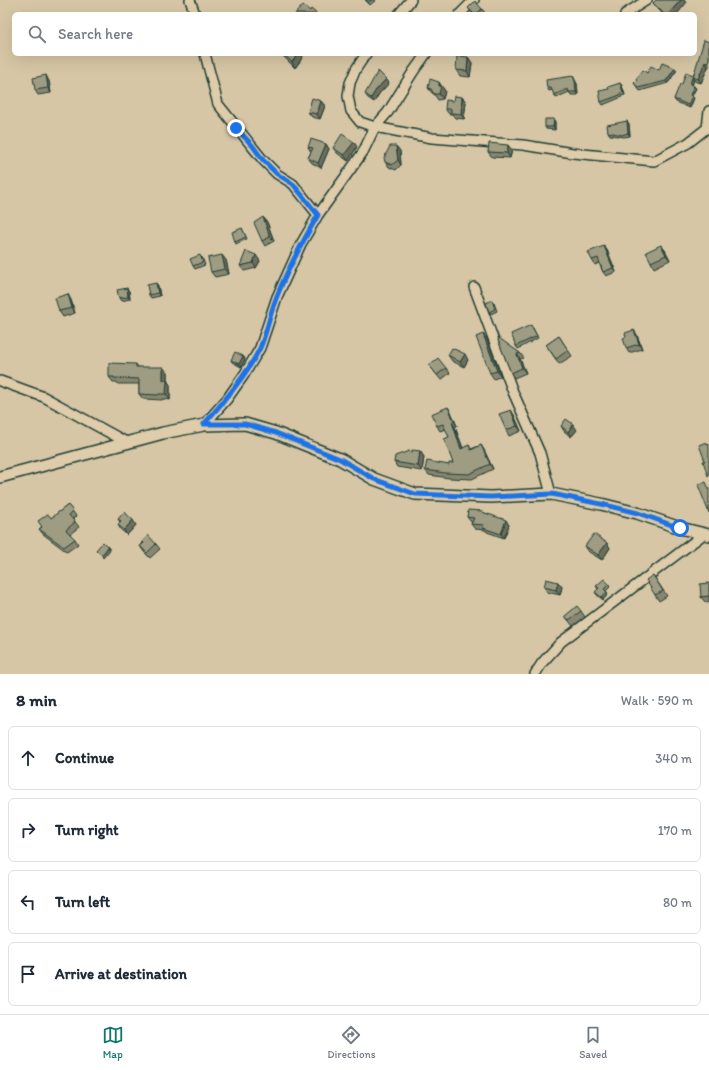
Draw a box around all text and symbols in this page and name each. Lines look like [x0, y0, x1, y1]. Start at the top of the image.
search box [12, 12, 697, 56]
icon: search [26, 23, 48, 45]
text: Search here [58, 25, 133, 43]
route end [227, 119, 245, 137]
route start [671, 519, 689, 537]
text: 8 min [16, 690, 57, 710]
text: Walk · 590 m [621, 693, 693, 708]
icon: ahead [17, 747, 39, 769]
text: Continue [55, 749, 114, 767]
text: 340 m [655, 751, 692, 766]
icon: right [17, 819, 39, 841]
text: Turn right [55, 821, 119, 839]
text: 170 m [658, 823, 692, 838]
icon: left [17, 891, 39, 913]
text: Turn left [55, 893, 110, 911]
text: 80 m [663, 895, 692, 910]
icon: arrive [17, 963, 39, 985]
text: Arrive at destination [55, 965, 187, 983]
tab: Map [102, 1024, 124, 1061]
tab: Directions [327, 1024, 376, 1061]
tab: Saved [579, 1024, 607, 1061]

